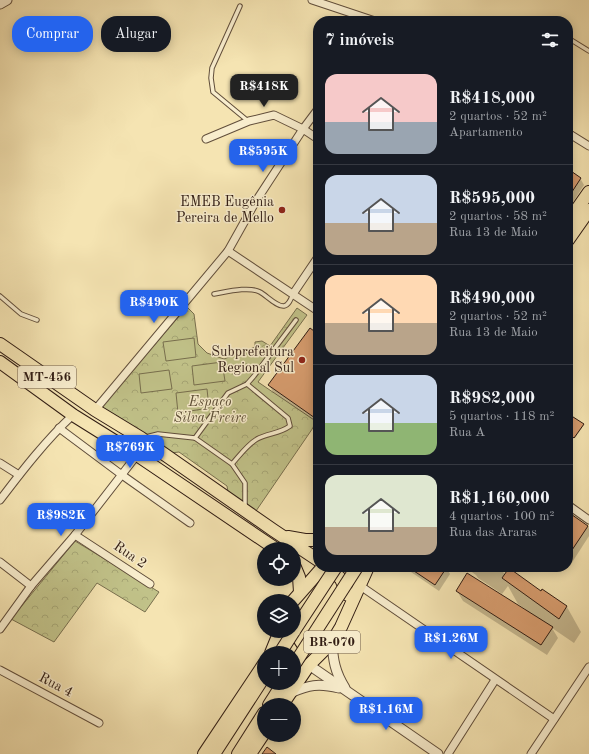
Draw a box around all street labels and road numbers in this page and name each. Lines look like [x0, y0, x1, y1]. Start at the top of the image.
road number: MT-456 [18, 366, 76, 388]
street label: Rua 2 [111, 539, 149, 571]
road number: BR-070 [304, 631, 360, 653]
street label: Rua 4 [37, 670, 75, 700]

